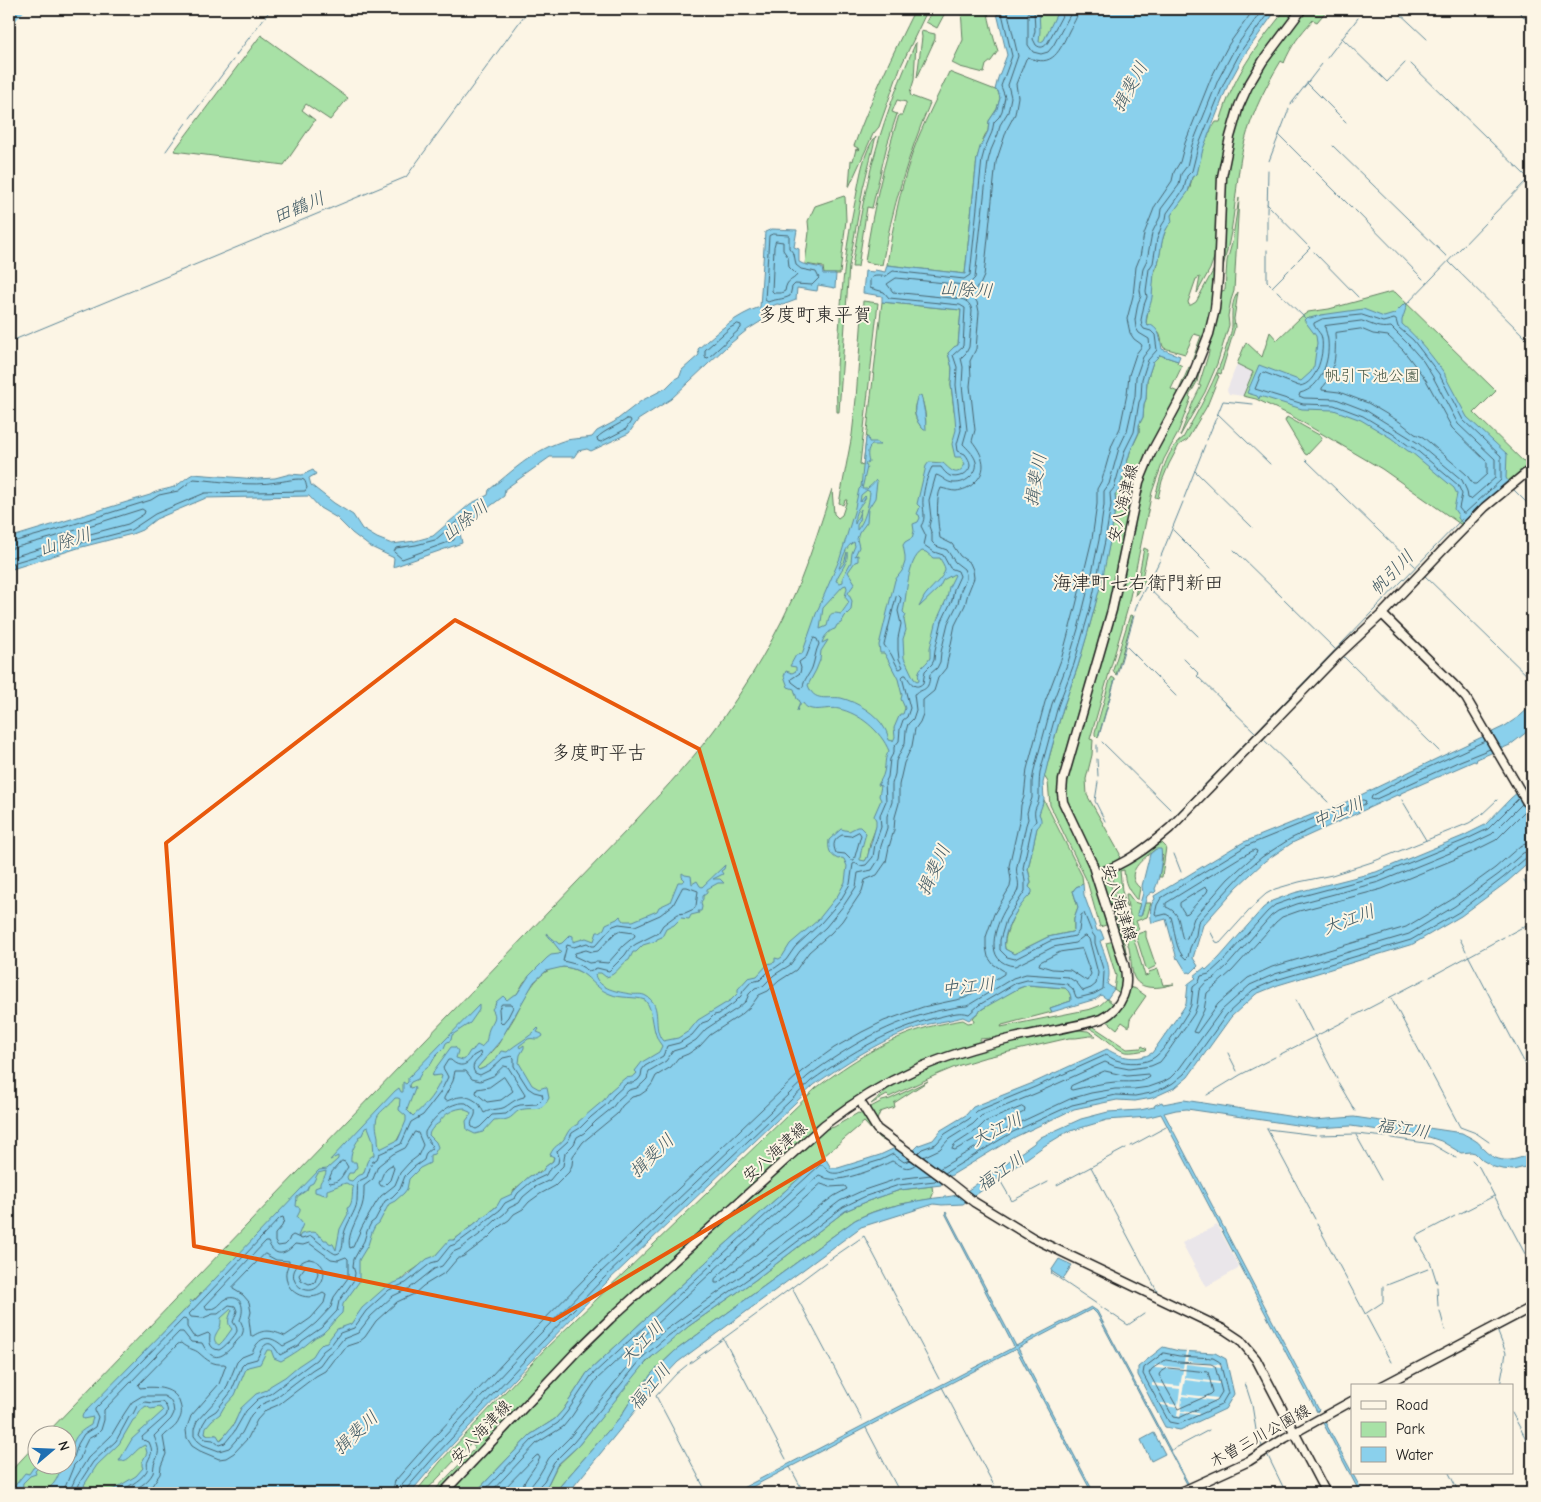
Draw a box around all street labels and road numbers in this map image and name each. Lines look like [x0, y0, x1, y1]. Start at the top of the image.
street label: 安八海津線 [1105, 462, 1141, 544]
street label: 安八海津線 [1098, 862, 1140, 944]
street label: 安八海津線 [739, 1119, 811, 1185]
street label: 安八海津線 [447, 1397, 515, 1467]
street label: 木曽三川公園線 [1207, 1401, 1313, 1471]

